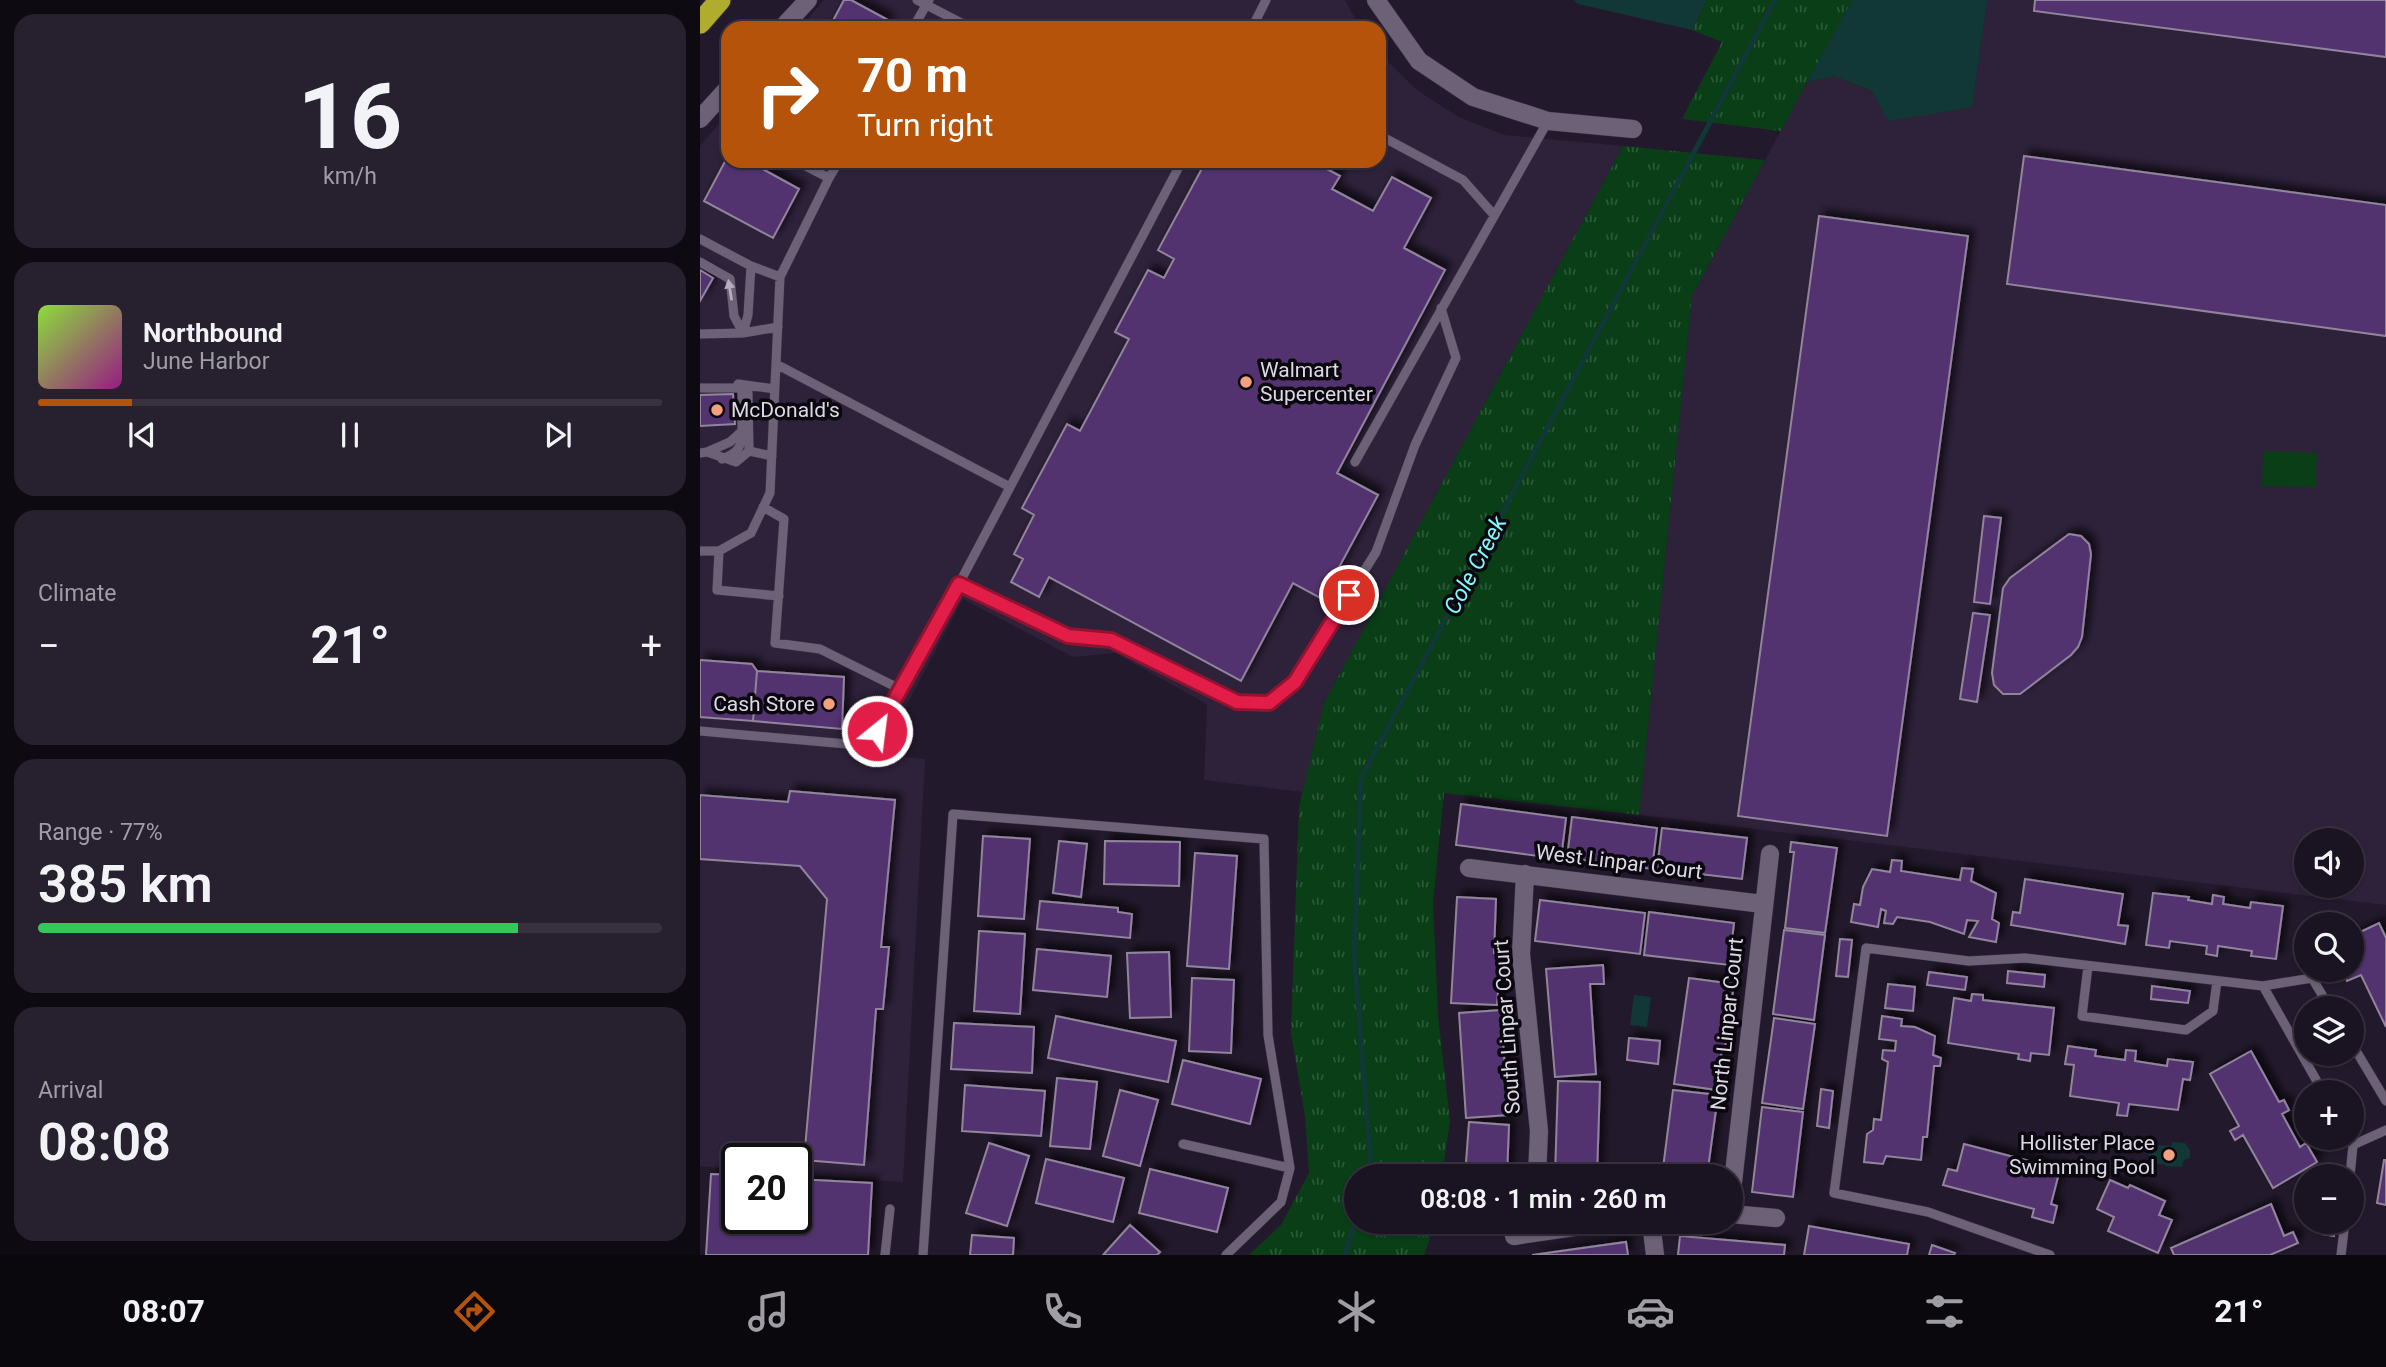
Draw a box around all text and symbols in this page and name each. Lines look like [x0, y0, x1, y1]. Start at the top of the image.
text: 70 m [857, 47, 968, 104]
icon: right [742, 49, 833, 140]
text: 16 [298, 64, 402, 170]
text: Turn right [857, 106, 993, 144]
text: km/h [323, 163, 377, 190]
one-way arrow [724, 279, 735, 301]
text: Northbound [143, 318, 283, 348]
text: June Harbor [143, 348, 270, 375]
place label: Walmart Supercenter [1260, 358, 1373, 406]
marker: Walmart Supercenter [1238, 374, 1254, 390]
place label: McDonald's [731, 398, 840, 422]
marker: McDonald's [709, 402, 725, 418]
icon: previous [123, 416, 161, 454]
icon: pause [331, 416, 369, 454]
icon: next [539, 416, 577, 454]
water label: Cole Creek [1438, 511, 1513, 619]
pin [1319, 565, 1379, 625]
icon: arrive [1330, 576, 1368, 614]
text: Climate [38, 580, 117, 607]
text: 21° [310, 615, 390, 676]
text: − [38, 624, 60, 668]
text: + [640, 624, 662, 668]
place label: Cash Store [713, 692, 815, 716]
position arrow [840, 694, 914, 768]
marker: Cash Store [821, 696, 837, 712]
text: Range · 77% [38, 819, 163, 846]
map controls [2294, 828, 2364, 1234]
button: sound [2294, 828, 2364, 898]
street label: West Linpar Court [1534, 840, 1704, 884]
text: 385 km [38, 854, 213, 915]
button: search [2294, 912, 2364, 982]
street label: North Linpar Court [1706, 936, 1748, 1112]
street label: South Linpar Court [1489, 939, 1525, 1115]
button: layers [2294, 996, 2364, 1066]
text: Arrival [38, 1077, 103, 1104]
button: + [2294, 1080, 2364, 1150]
text: 08:08 [38, 1112, 171, 1173]
place label: Hollister Place Swimming Pool [2009, 1131, 2155, 1179]
speed limit sign: 20 [721, 1143, 812, 1234]
marker: Hollister Place Swimming Pool [2161, 1147, 2177, 1163]
button: − [2294, 1164, 2364, 1234]
text: 08:08 · 1 min · 260 m [1420, 1184, 1667, 1214]
icon: directions [450, 1287, 499, 1336]
icon: music [744, 1287, 793, 1336]
icon: phone [1038, 1287, 1087, 1336]
icon: climate [1332, 1287, 1381, 1336]
icon: car [1626, 1287, 1675, 1336]
icon: filters [1920, 1287, 1969, 1336]
text: 08:07 [123, 1292, 205, 1330]
text: 21° [2214, 1292, 2263, 1330]

